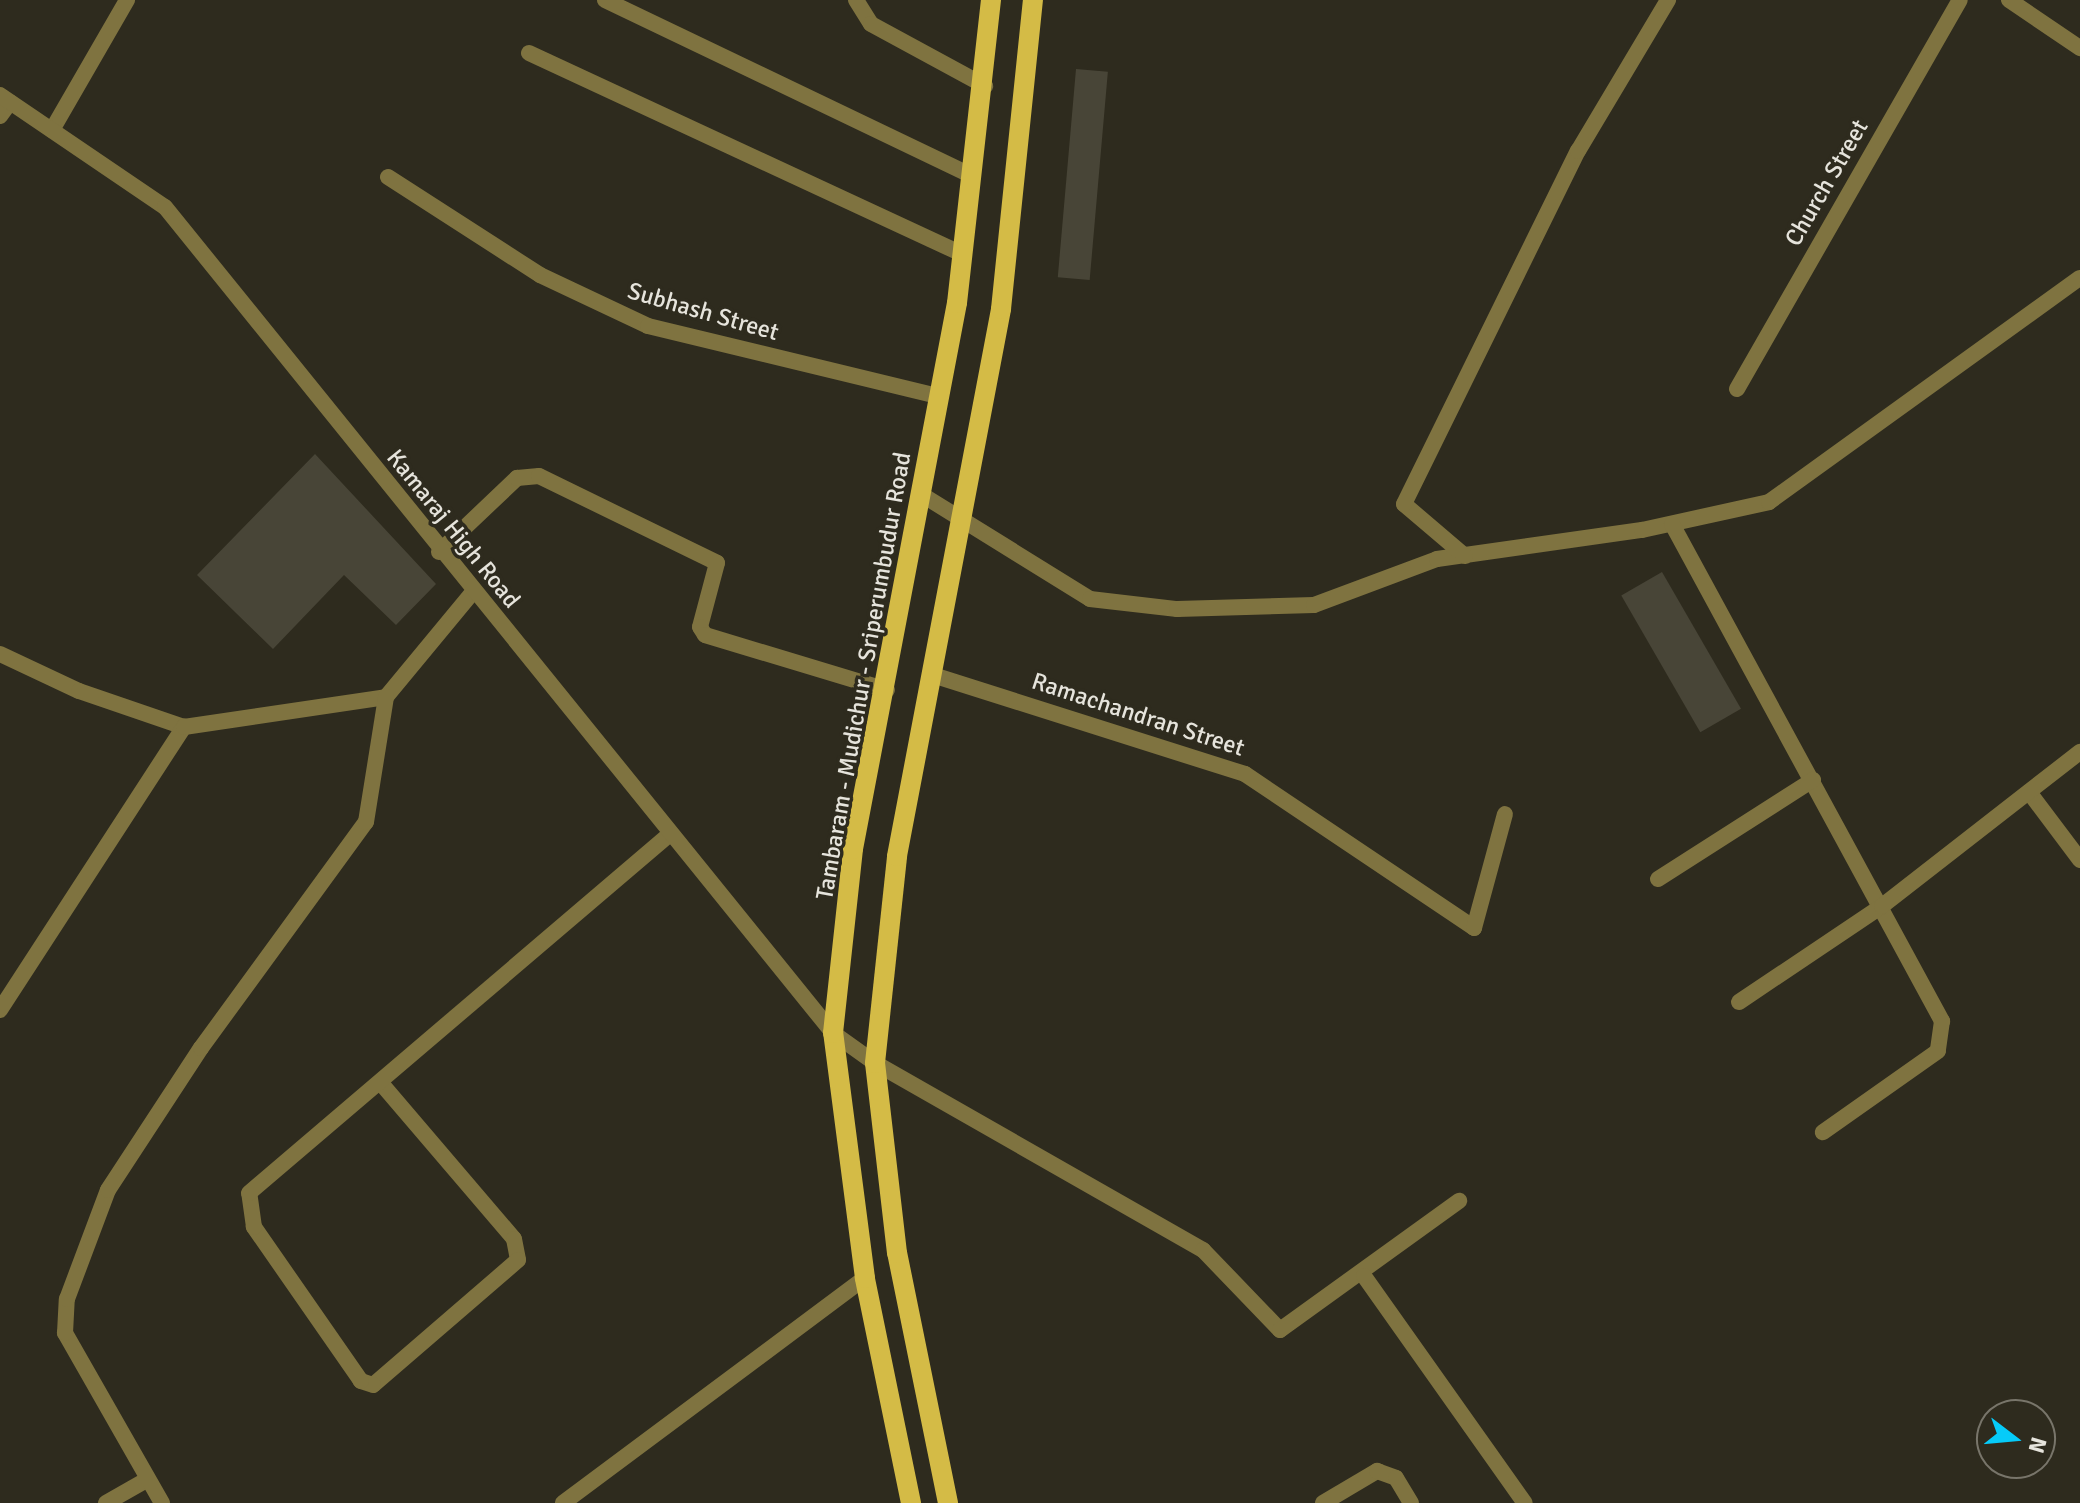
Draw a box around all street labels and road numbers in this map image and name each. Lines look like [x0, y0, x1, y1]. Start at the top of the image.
street label: Church Street [1779, 115, 1875, 251]
street label: Subhash Street [624, 277, 782, 347]
street label: Kamaraj High Road [380, 444, 526, 614]
street label: Tambaram - Mudichur - Sriperumbudur Road [810, 450, 918, 902]
street label: Ramachandran Street [1028, 667, 1248, 763]

